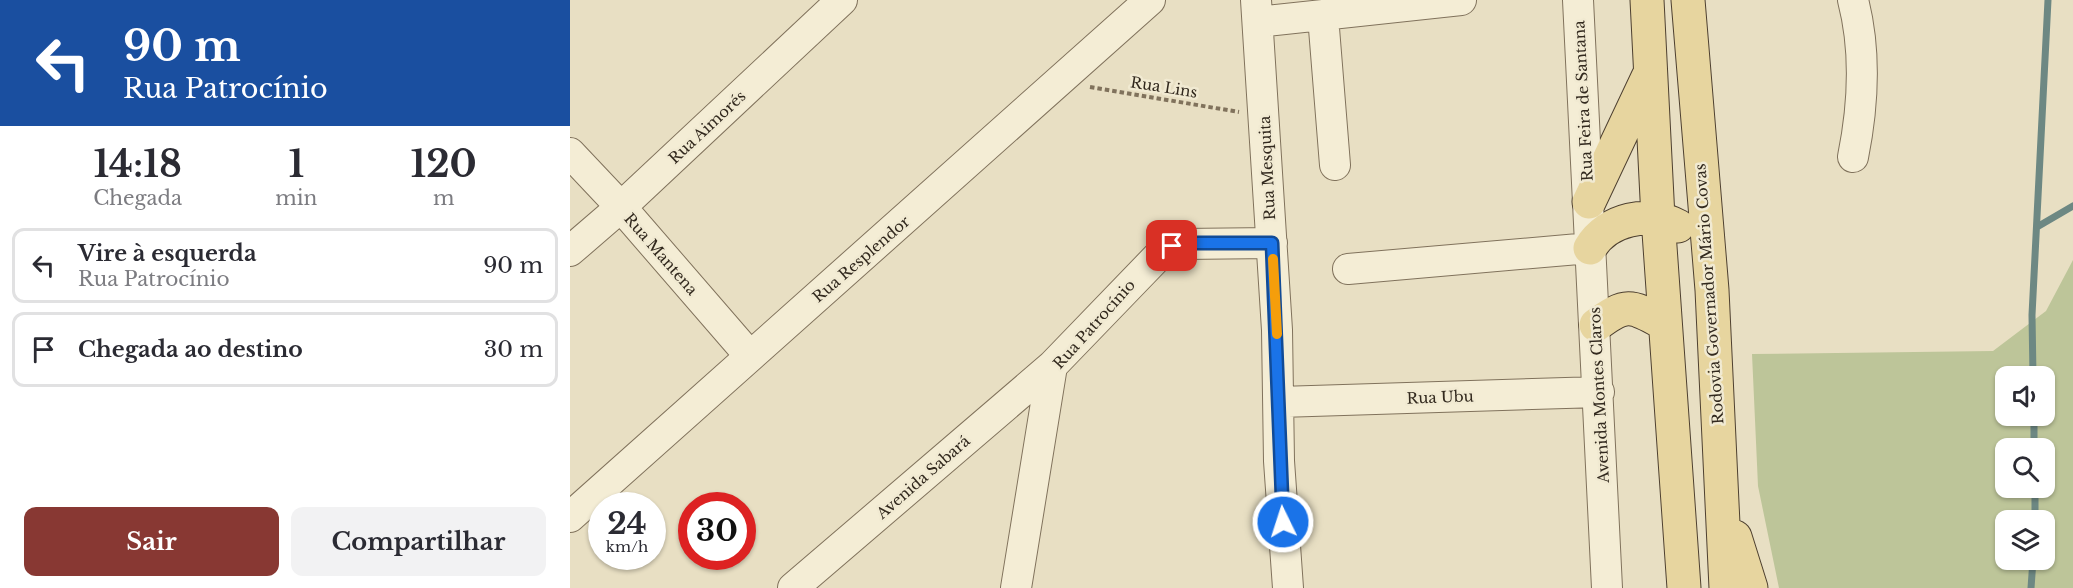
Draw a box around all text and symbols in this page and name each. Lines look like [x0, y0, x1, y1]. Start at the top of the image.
street label: Rua Feira de Santana [1569, 19, 1597, 182]
text: 90 m [123, 20, 241, 72]
icon: left [24, 24, 102, 102]
text: Rua Patrocínio [123, 72, 328, 105]
street label: Rua Lins [1129, 72, 1199, 102]
street label: Rua Aimorés [664, 86, 750, 168]
street label: Rua Mesquita [1255, 115, 1279, 221]
text: 14:18 [93, 142, 182, 187]
text: 1 [288, 142, 304, 187]
text: 120 [410, 142, 477, 187]
street label: Rodovia Governador Mário Covas [1690, 163, 1728, 425]
text: Chegada [93, 186, 182, 210]
text: min [275, 186, 317, 210]
text: m [433, 186, 454, 210]
street label: Rua Mantena [620, 209, 702, 299]
street label: Rua Resplendor [809, 211, 914, 306]
pin [1146, 220, 1197, 271]
icon: arrive [1155, 229, 1188, 262]
text: Vire à esquerda [78, 240, 257, 267]
icon: left [27, 249, 60, 282]
text: 90 m [483, 252, 543, 279]
text: Rua Patrocínio [78, 267, 230, 291]
street label: Rua Patrocínio [1049, 275, 1139, 373]
street label: Avenida Montes Claros [1585, 306, 1613, 485]
icon: arrive [27, 333, 60, 366]
text: Chegada ao destino [78, 336, 303, 363]
text: 30 m [484, 336, 543, 363]
map controls [1995, 366, 2055, 570]
button: sound [1995, 366, 2055, 426]
street label: Rua Ubu [1406, 386, 1474, 408]
street label: Avenida Sabará [872, 431, 974, 523]
button: search [1995, 438, 2055, 498]
position arrow [1251, 490, 1315, 554]
speed limit sign: 30 [678, 492, 756, 570]
text: 24 [607, 505, 647, 542]
button: Sair [24, 507, 279, 576]
button: Compartilhar [291, 507, 546, 576]
button: layers [1995, 510, 2055, 570]
text: km/h [606, 537, 648, 556]

